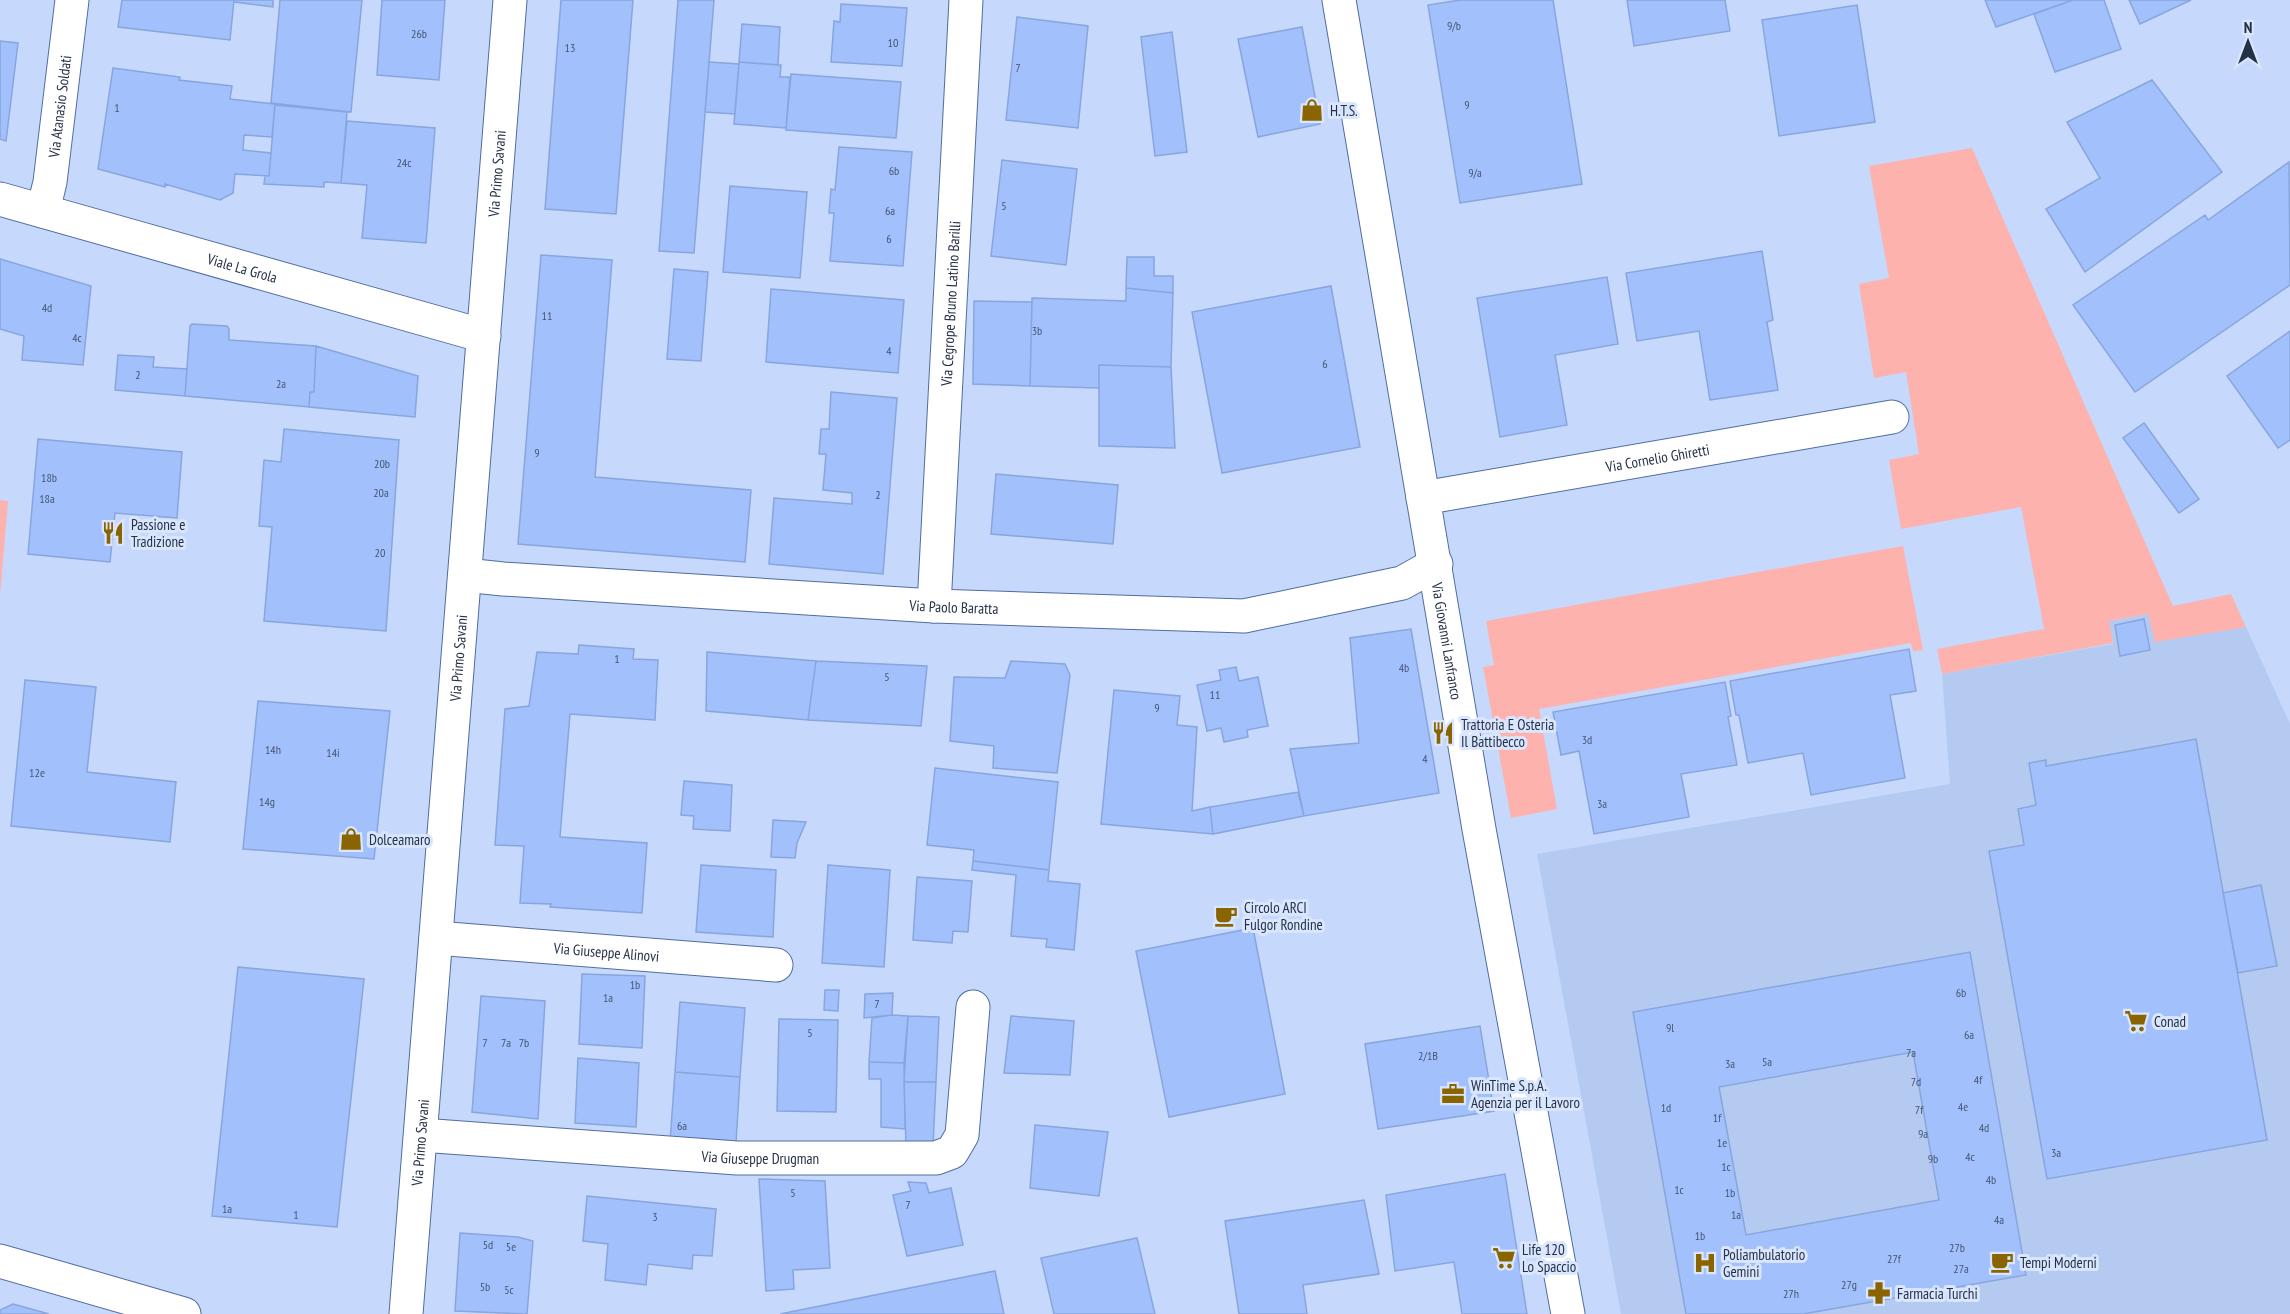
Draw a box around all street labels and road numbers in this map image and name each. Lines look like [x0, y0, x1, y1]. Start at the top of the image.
street label: Via Atanasio Soldati [43, 54, 75, 160]
street label: Via Primo Savani [483, 130, 509, 219]
street label: Via Cegrope Bruno Latino Barilli [936, 220, 964, 388]
street label: Viale La Grola [204, 248, 280, 287]
street label: Via Cornelio Ghiretti [1603, 439, 1711, 476]
street label: Via Giovanni Lanfranco [1428, 580, 1466, 701]
street label: Via Paolo Baratta [908, 595, 999, 618]
street label: Via Primo Savani [445, 614, 471, 703]
street label: Via Giuseppe Alinovi [552, 938, 660, 965]
street label: Via Primo Savani [407, 1099, 432, 1188]
street label: Via Giuseppe Drugman [700, 1146, 819, 1168]

